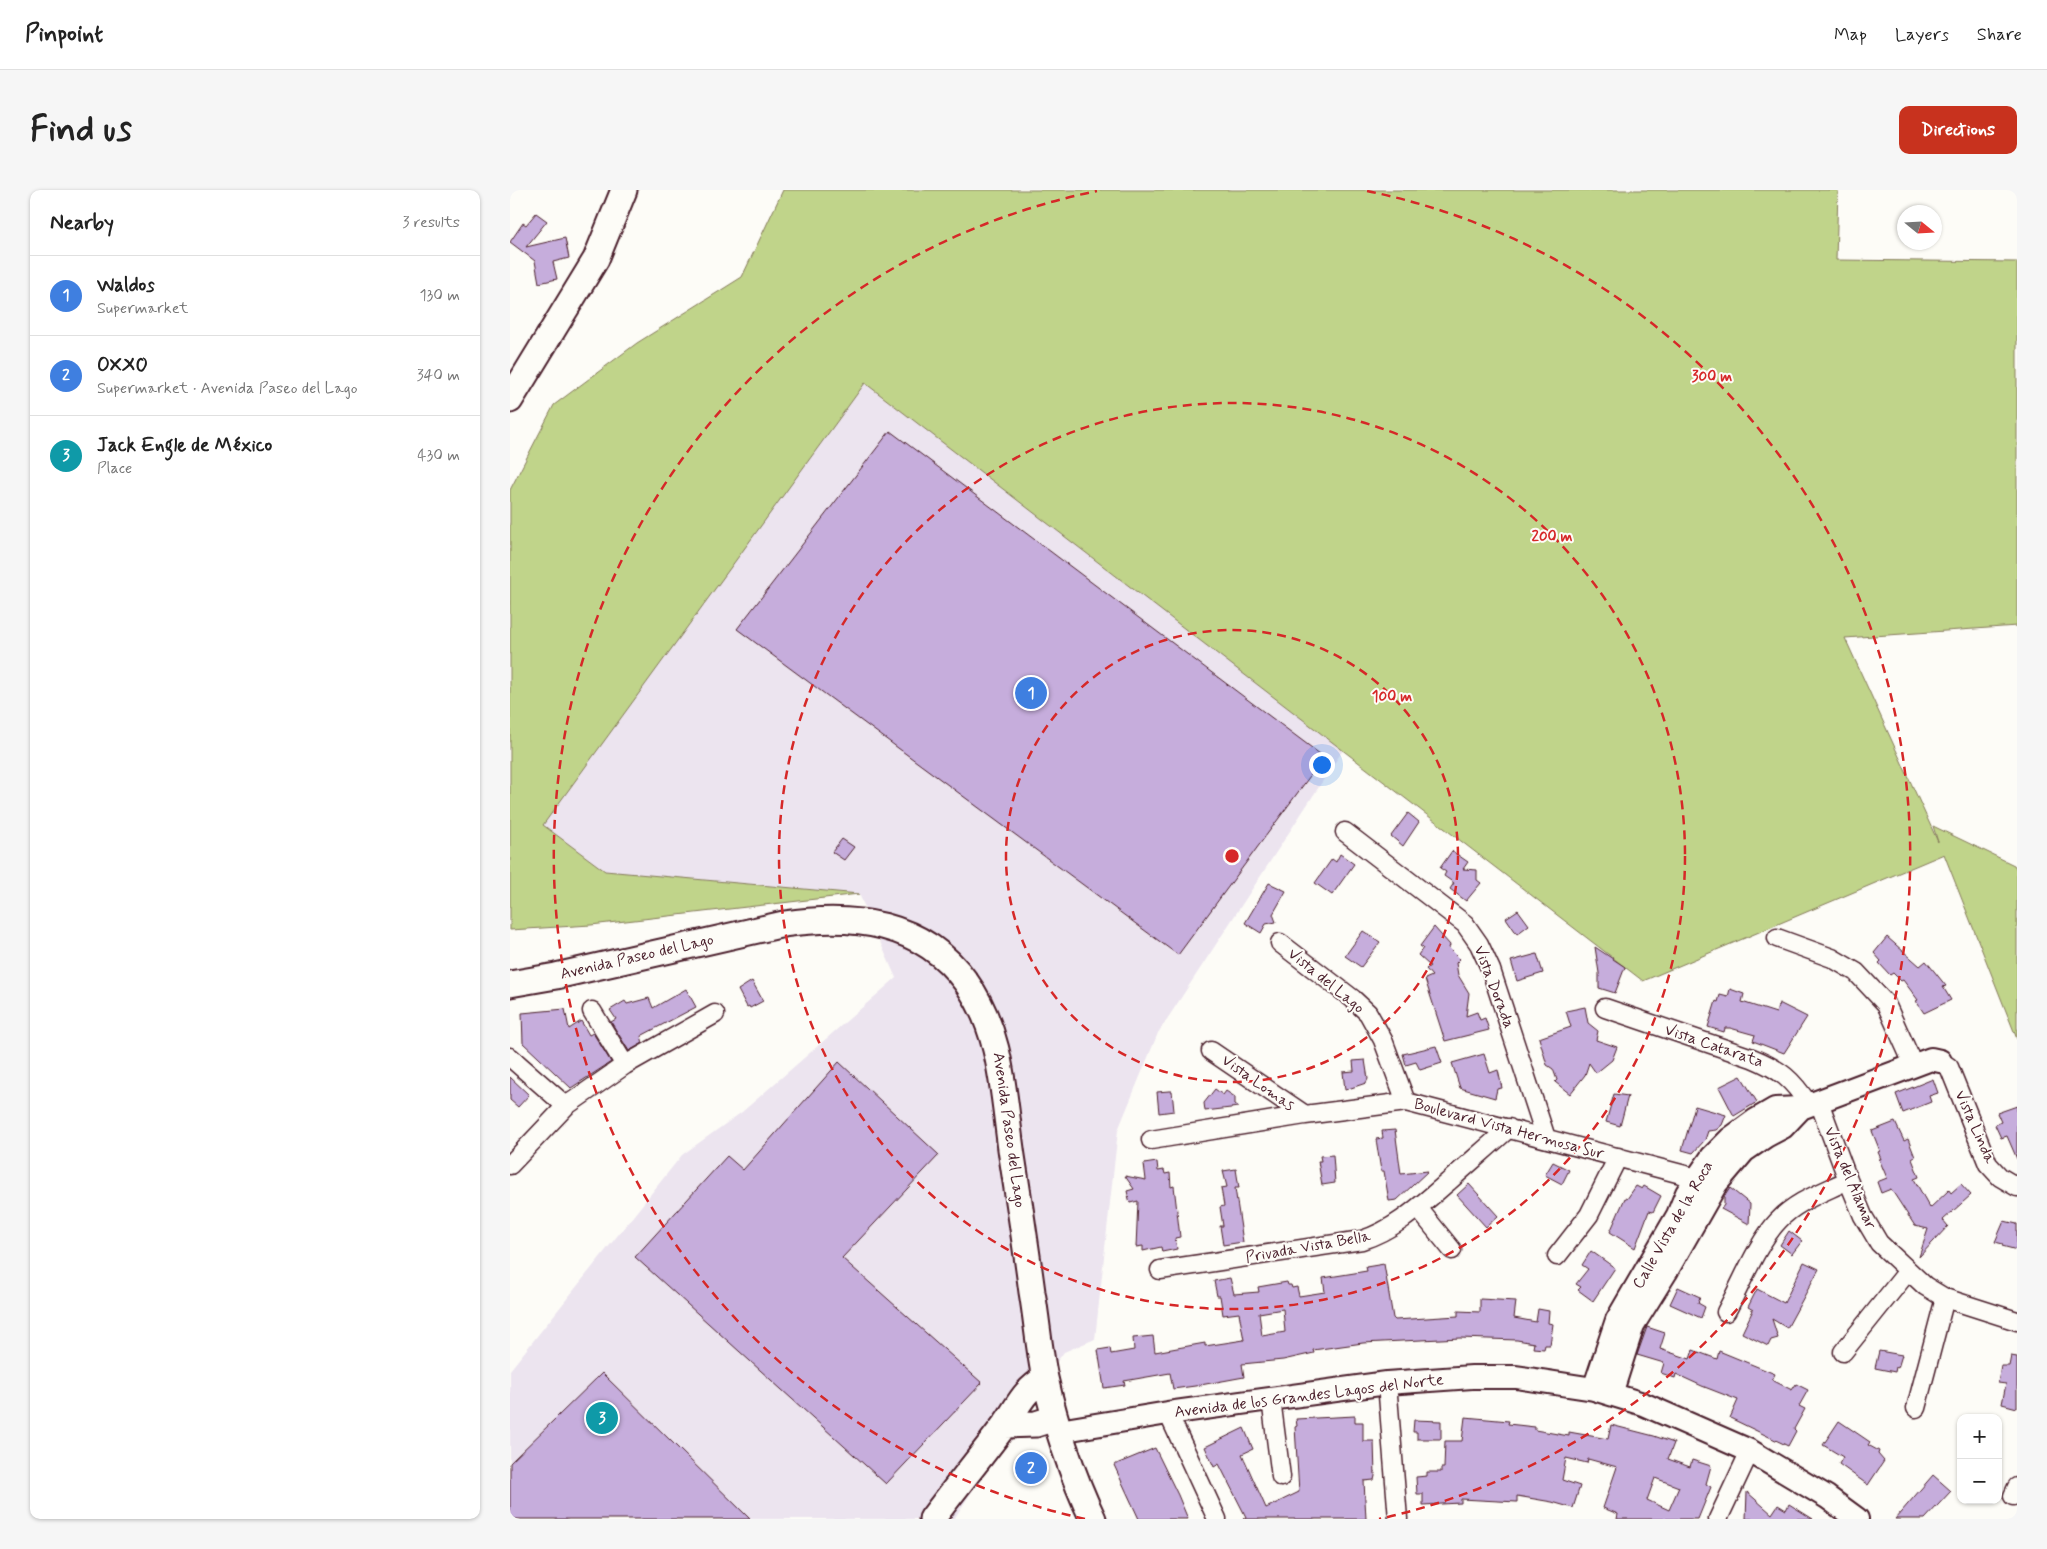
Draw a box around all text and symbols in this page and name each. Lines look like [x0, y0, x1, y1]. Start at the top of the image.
text: Pinpoint [25, 19, 103, 50]
text: Map [1834, 23, 1867, 47]
text: Layers [1895, 23, 1949, 47]
text: Share [1977, 23, 2022, 47]
button: Directions [1899, 106, 2017, 154]
text: Find us [30, 107, 132, 153]
north arrow [1897, 205, 1942, 250]
text: Nearby [50, 209, 114, 237]
text: 3 results [402, 212, 460, 233]
text: Waldos [97, 273, 155, 298]
text: 1 [62, 285, 70, 306]
text: 130 m [419, 285, 460, 306]
text: Supermarket [97, 298, 188, 319]
text: OXXO [97, 353, 148, 378]
text: 2 [62, 365, 70, 386]
text: 340 m [416, 365, 460, 386]
text: 300 m [1692, 367, 1732, 387]
text: Supermarket · Avenida Paseo del Lago [97, 378, 358, 399]
text: Jack Engle de México [97, 433, 272, 458]
text: 3 [62, 445, 70, 466]
text: 430 m [417, 445, 460, 466]
text: Place [97, 458, 132, 479]
text: 200 m [1532, 527, 1573, 547]
pin: 1 [1015, 674, 1047, 712]
text: 100 m [1372, 687, 1412, 707]
your location [1309, 752, 1335, 778]
centre of rings [1223, 847, 1241, 865]
street label: Avenida Paseo del Lago [558, 929, 716, 985]
street label: Vista Dorada [1469, 943, 1519, 1031]
street label: Vista del Lago [1283, 944, 1369, 1019]
street label: Vista Catarata [1662, 1019, 1766, 1073]
street label: Vista Lomas [1217, 1050, 1299, 1116]
street label: Avenida Paseo del Lago [988, 1051, 1030, 1209]
street label: Vista Linda [1950, 1087, 2001, 1167]
street label: Boulevard Vista Hermosa Sur [1412, 1093, 1607, 1165]
street label: Vista del Alamar [1819, 1124, 1881, 1233]
street label: Calle Vista de la Roca [1628, 1157, 1718, 1293]
street label: Privada Vista Bella [1244, 1226, 1373, 1268]
street label: Avenida de los Grandes Lagos del Norte [1173, 1369, 1445, 1423]
pin: 3 [586, 1399, 618, 1437]
map controls [1957, 1414, 2002, 1504]
button: + [1957, 1414, 2002, 1459]
pin: 2 [1015, 1449, 1047, 1487]
button: − [1957, 1459, 2002, 1504]

